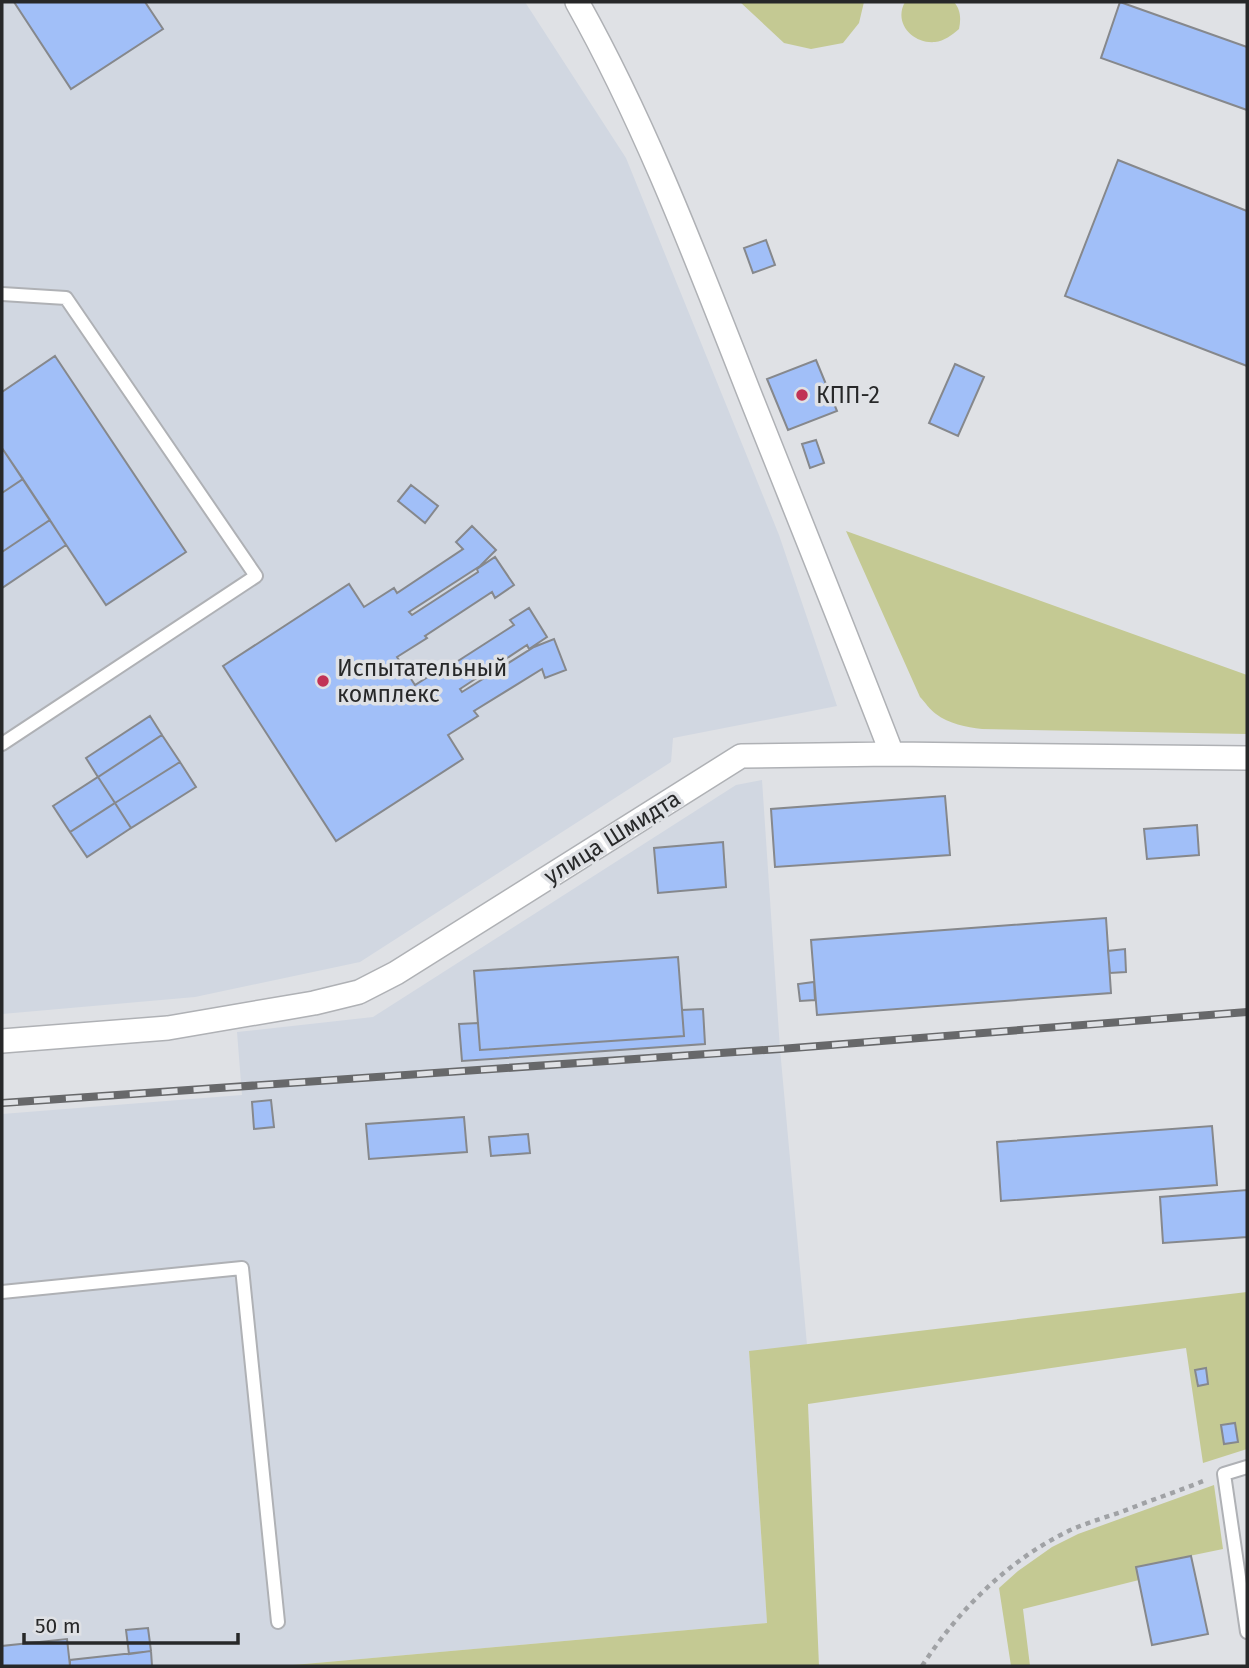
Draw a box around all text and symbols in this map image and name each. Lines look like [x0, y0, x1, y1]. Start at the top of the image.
place label: КПП-2 [816, 381, 880, 409]
marker: КПП-2 [794, 387, 810, 403]
place label: Испытательный комплекс [337, 654, 507, 708]
marker: Испытательный комплекс [315, 673, 331, 689]
street label: улица Шмидта [539, 784, 685, 890]
scale bar [24, 1602, 238, 1646]
text: 50 m [35, 1613, 81, 1639]

